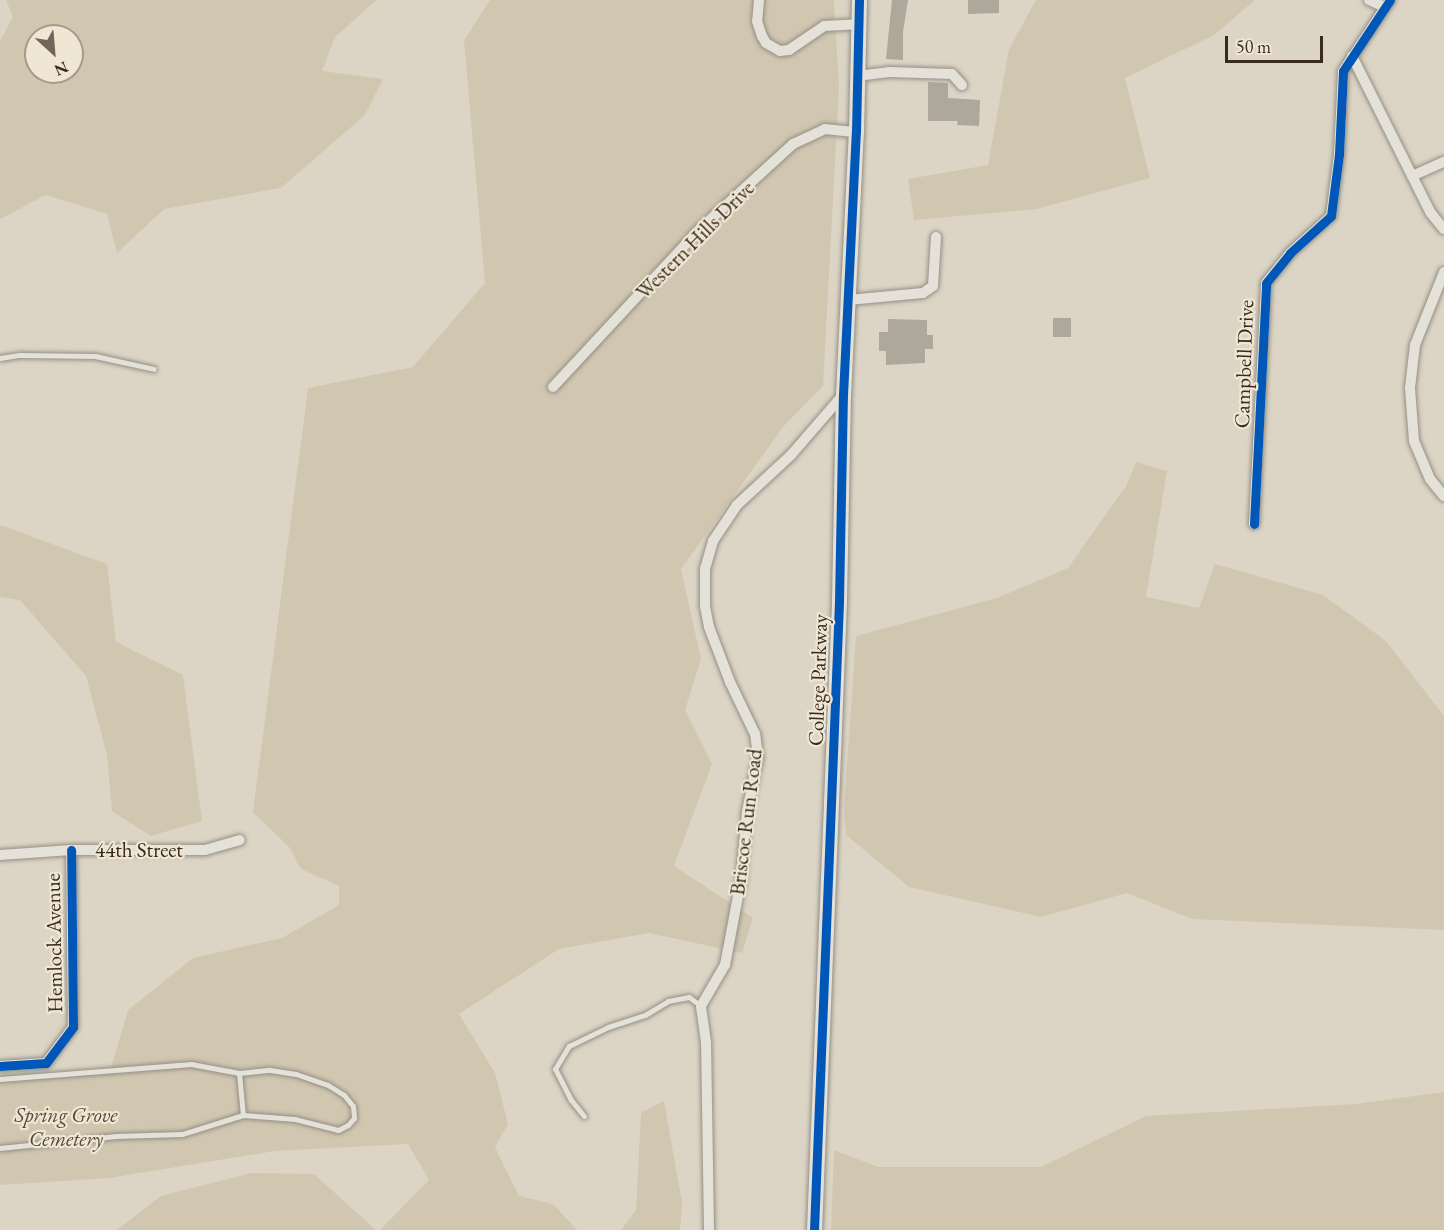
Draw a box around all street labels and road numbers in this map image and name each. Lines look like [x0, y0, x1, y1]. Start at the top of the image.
street label: Western Hills Drive [630, 175, 760, 305]
street label: Campbell Drive [1229, 299, 1259, 429]
street label: College Parkway [803, 614, 833, 746]
street label: Briscoe Run Road [725, 747, 767, 897]
street label: 44th Street [95, 837, 183, 863]
street label: Hemlock Avenue [40, 873, 68, 1013]

